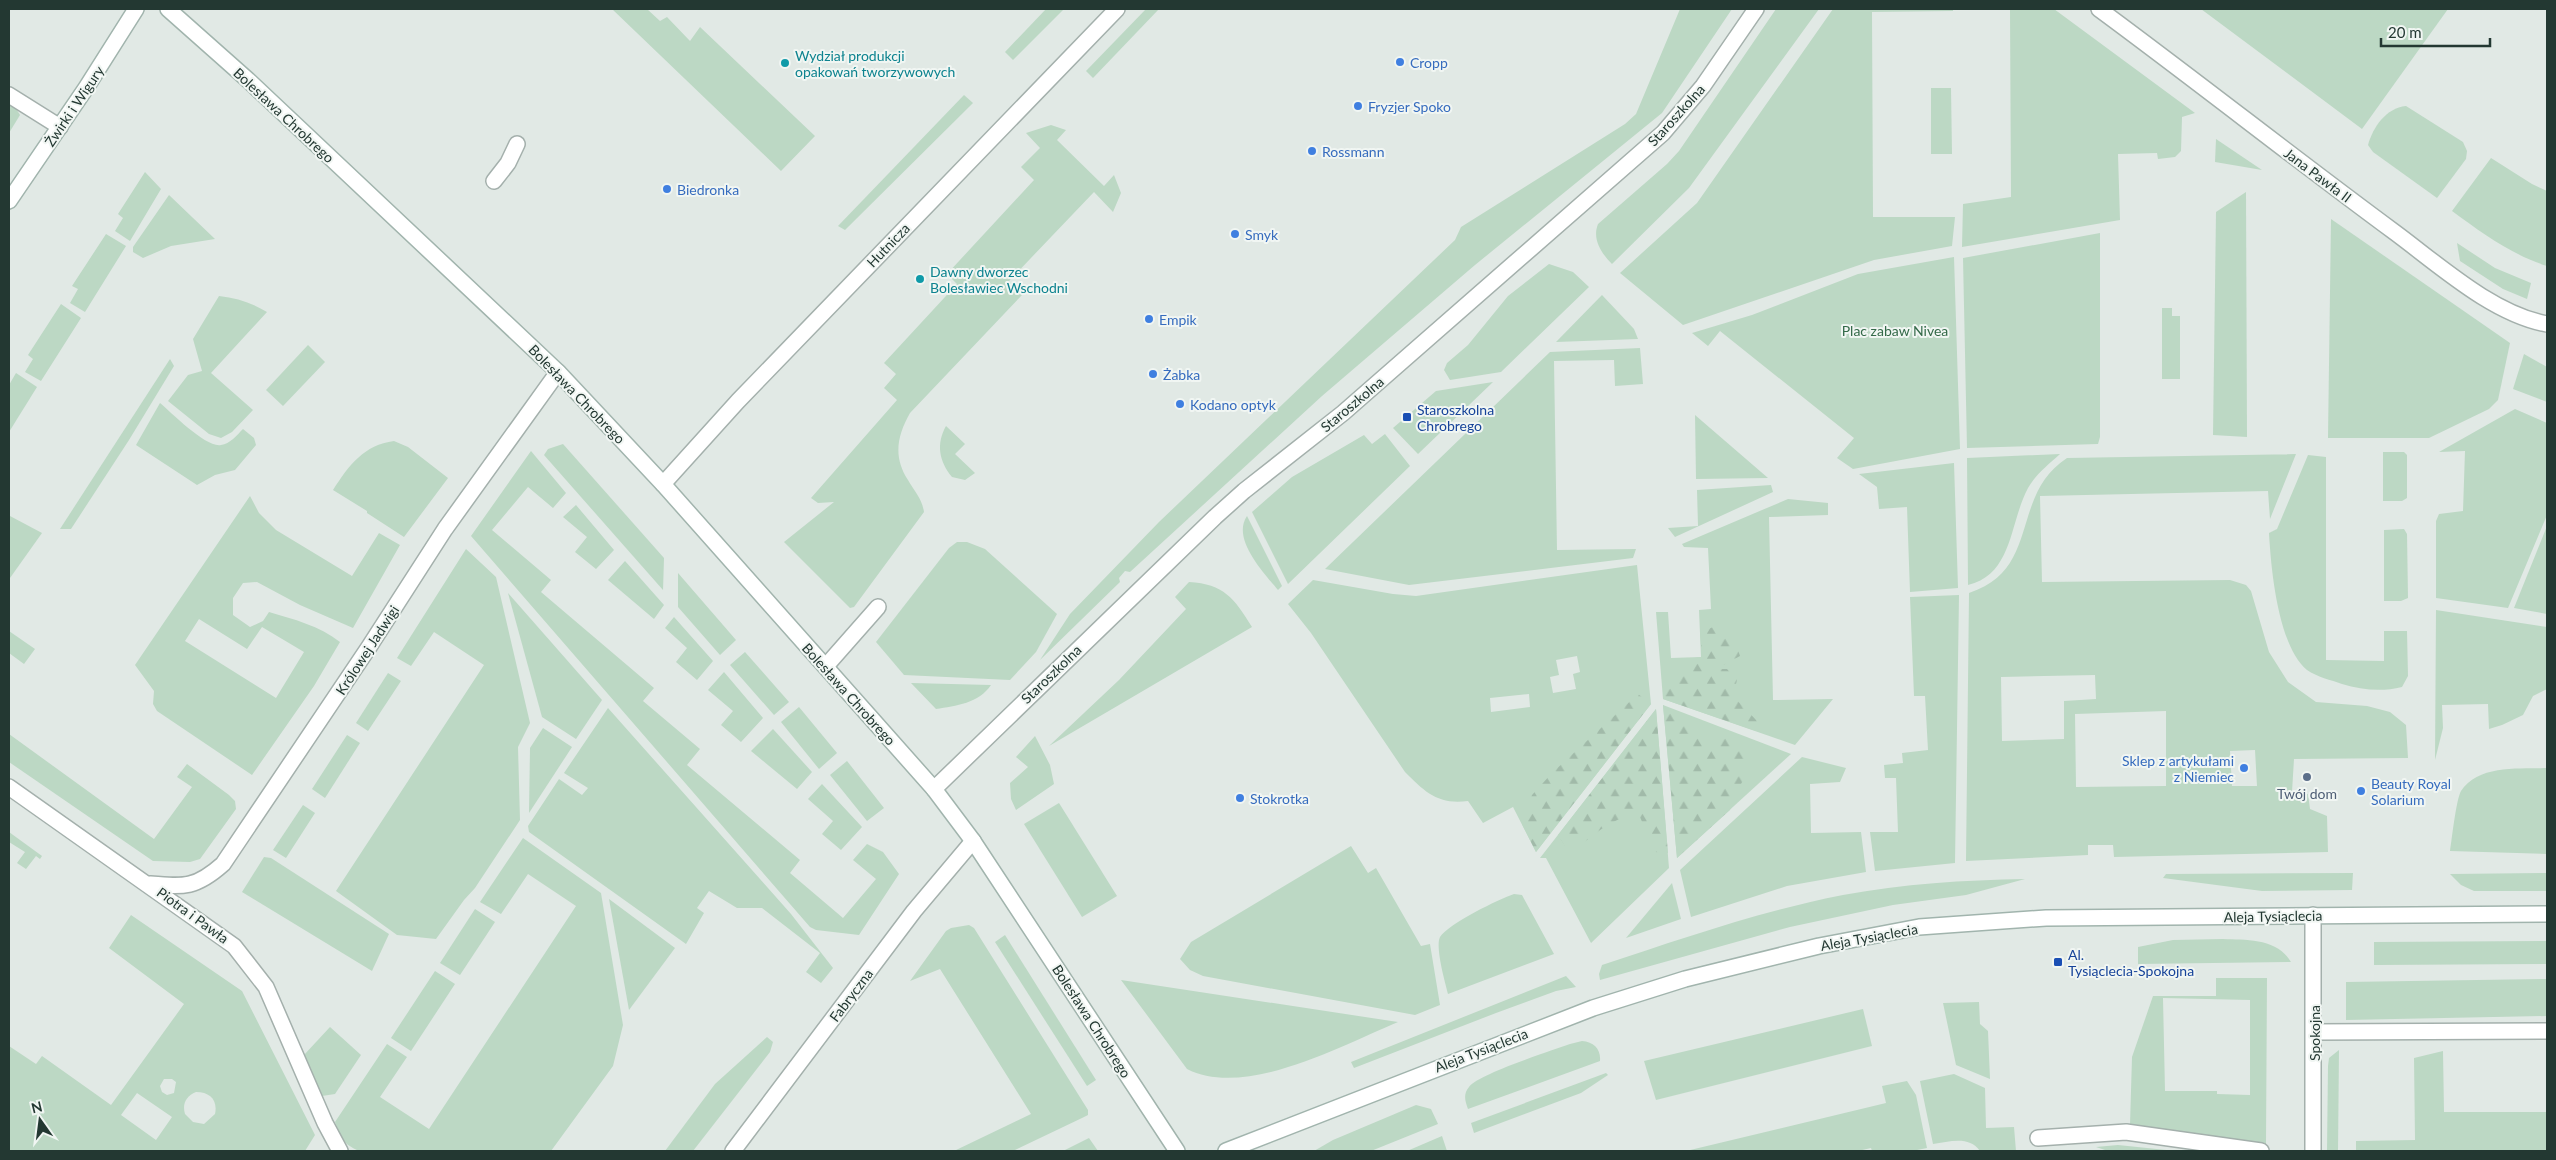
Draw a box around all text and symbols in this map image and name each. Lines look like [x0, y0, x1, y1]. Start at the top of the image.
scale bar [2381, 15, 2490, 47]
text: 20 m [2388, 23, 2422, 41]
place label: Wydział produkcji opakowań tworzywowych [795, 47, 955, 80]
place label: Cropp [1410, 54, 1448, 71]
marker: Cropp [1394, 56, 1406, 68]
marker: Wydział produkcji opakowań tworzywowych [779, 57, 791, 69]
street label: Żwirki i Wigury [41, 62, 108, 150]
street label: Bolesława Chrobrego [230, 64, 338, 166]
street label: Staroszkolna [1644, 81, 1708, 149]
place label: Fryzjer Spoko [1368, 98, 1451, 115]
marker: Fryzjer Spoko [1352, 100, 1364, 112]
place label: Rossmann [1322, 143, 1384, 160]
street label: Jana Pawła II [2281, 144, 2355, 206]
marker: Rossmann [1306, 145, 1318, 157]
place label: Biedronka [677, 181, 739, 198]
marker: Biedronka [661, 183, 673, 195]
street label: Hutnicza [863, 219, 913, 271]
place label: Smyk [1245, 226, 1279, 243]
marker: Smyk [1229, 228, 1241, 240]
place label: Dawny dworzec Bolesławiec Wschodni [930, 263, 1068, 296]
marker: Dawny dworzec Bolesławiec Wschodni [914, 273, 926, 285]
place label: Empik [1159, 311, 1198, 328]
marker: Empik [1143, 313, 1155, 325]
park label: Plac zabaw Nivea [1842, 322, 1948, 339]
street label: Bolesława Chrobrego [525, 341, 629, 447]
place label: Żabka [1163, 366, 1200, 383]
marker: Żabka [1147, 368, 1159, 380]
street label: Staroszkolna [1317, 373, 1387, 435]
place label: Kodano optyk [1190, 396, 1277, 413]
marker: Kodano optyk [1174, 398, 1186, 410]
place label: Staroszkolna Chrobrego [1417, 401, 1494, 434]
marker: Staroszkolna Chrobrego [1401, 411, 1413, 423]
street label: Królowej Jadwigi [332, 602, 402, 698]
street label: Bolesława Chrobrego [799, 639, 899, 749]
street label: Staroszkolna [1017, 641, 1085, 707]
place label: Sklep z artykułami z Niemiec [2122, 752, 2234, 785]
marker: Sklep z artykułami z Niemiec [2238, 762, 2250, 774]
marker: Twój dom [2301, 771, 2313, 783]
place label: Beauty Royal Solarium [2371, 775, 2451, 808]
place label: Twój dom [2277, 785, 2337, 802]
marker: Beauty Royal Solarium [2355, 785, 2367, 797]
place label: Stokrotka [1250, 790, 1309, 807]
marker: Stokrotka [1234, 792, 1246, 804]
street label: Piotra i Pawła [154, 883, 232, 947]
street label: Aleja Tysiąclecia [2224, 907, 2322, 925]
street label: Aleja Tysiąclecia [1819, 920, 1919, 954]
place label: Al. Tysiąclecia-Spokojna [2068, 946, 2194, 979]
marker: Al. Tysiąclecia-Spokojna [2052, 956, 2064, 968]
street label: Bolesława Chrobrego [1049, 961, 1135, 1081]
street label: Fabryczna [826, 965, 876, 1025]
street label: Spokojna [2306, 1005, 2323, 1061]
street label: Aleja Tysiąclecia [1432, 1024, 1530, 1076]
north arrow [15, 1095, 65, 1145]
text: N [29, 1097, 44, 1116]

